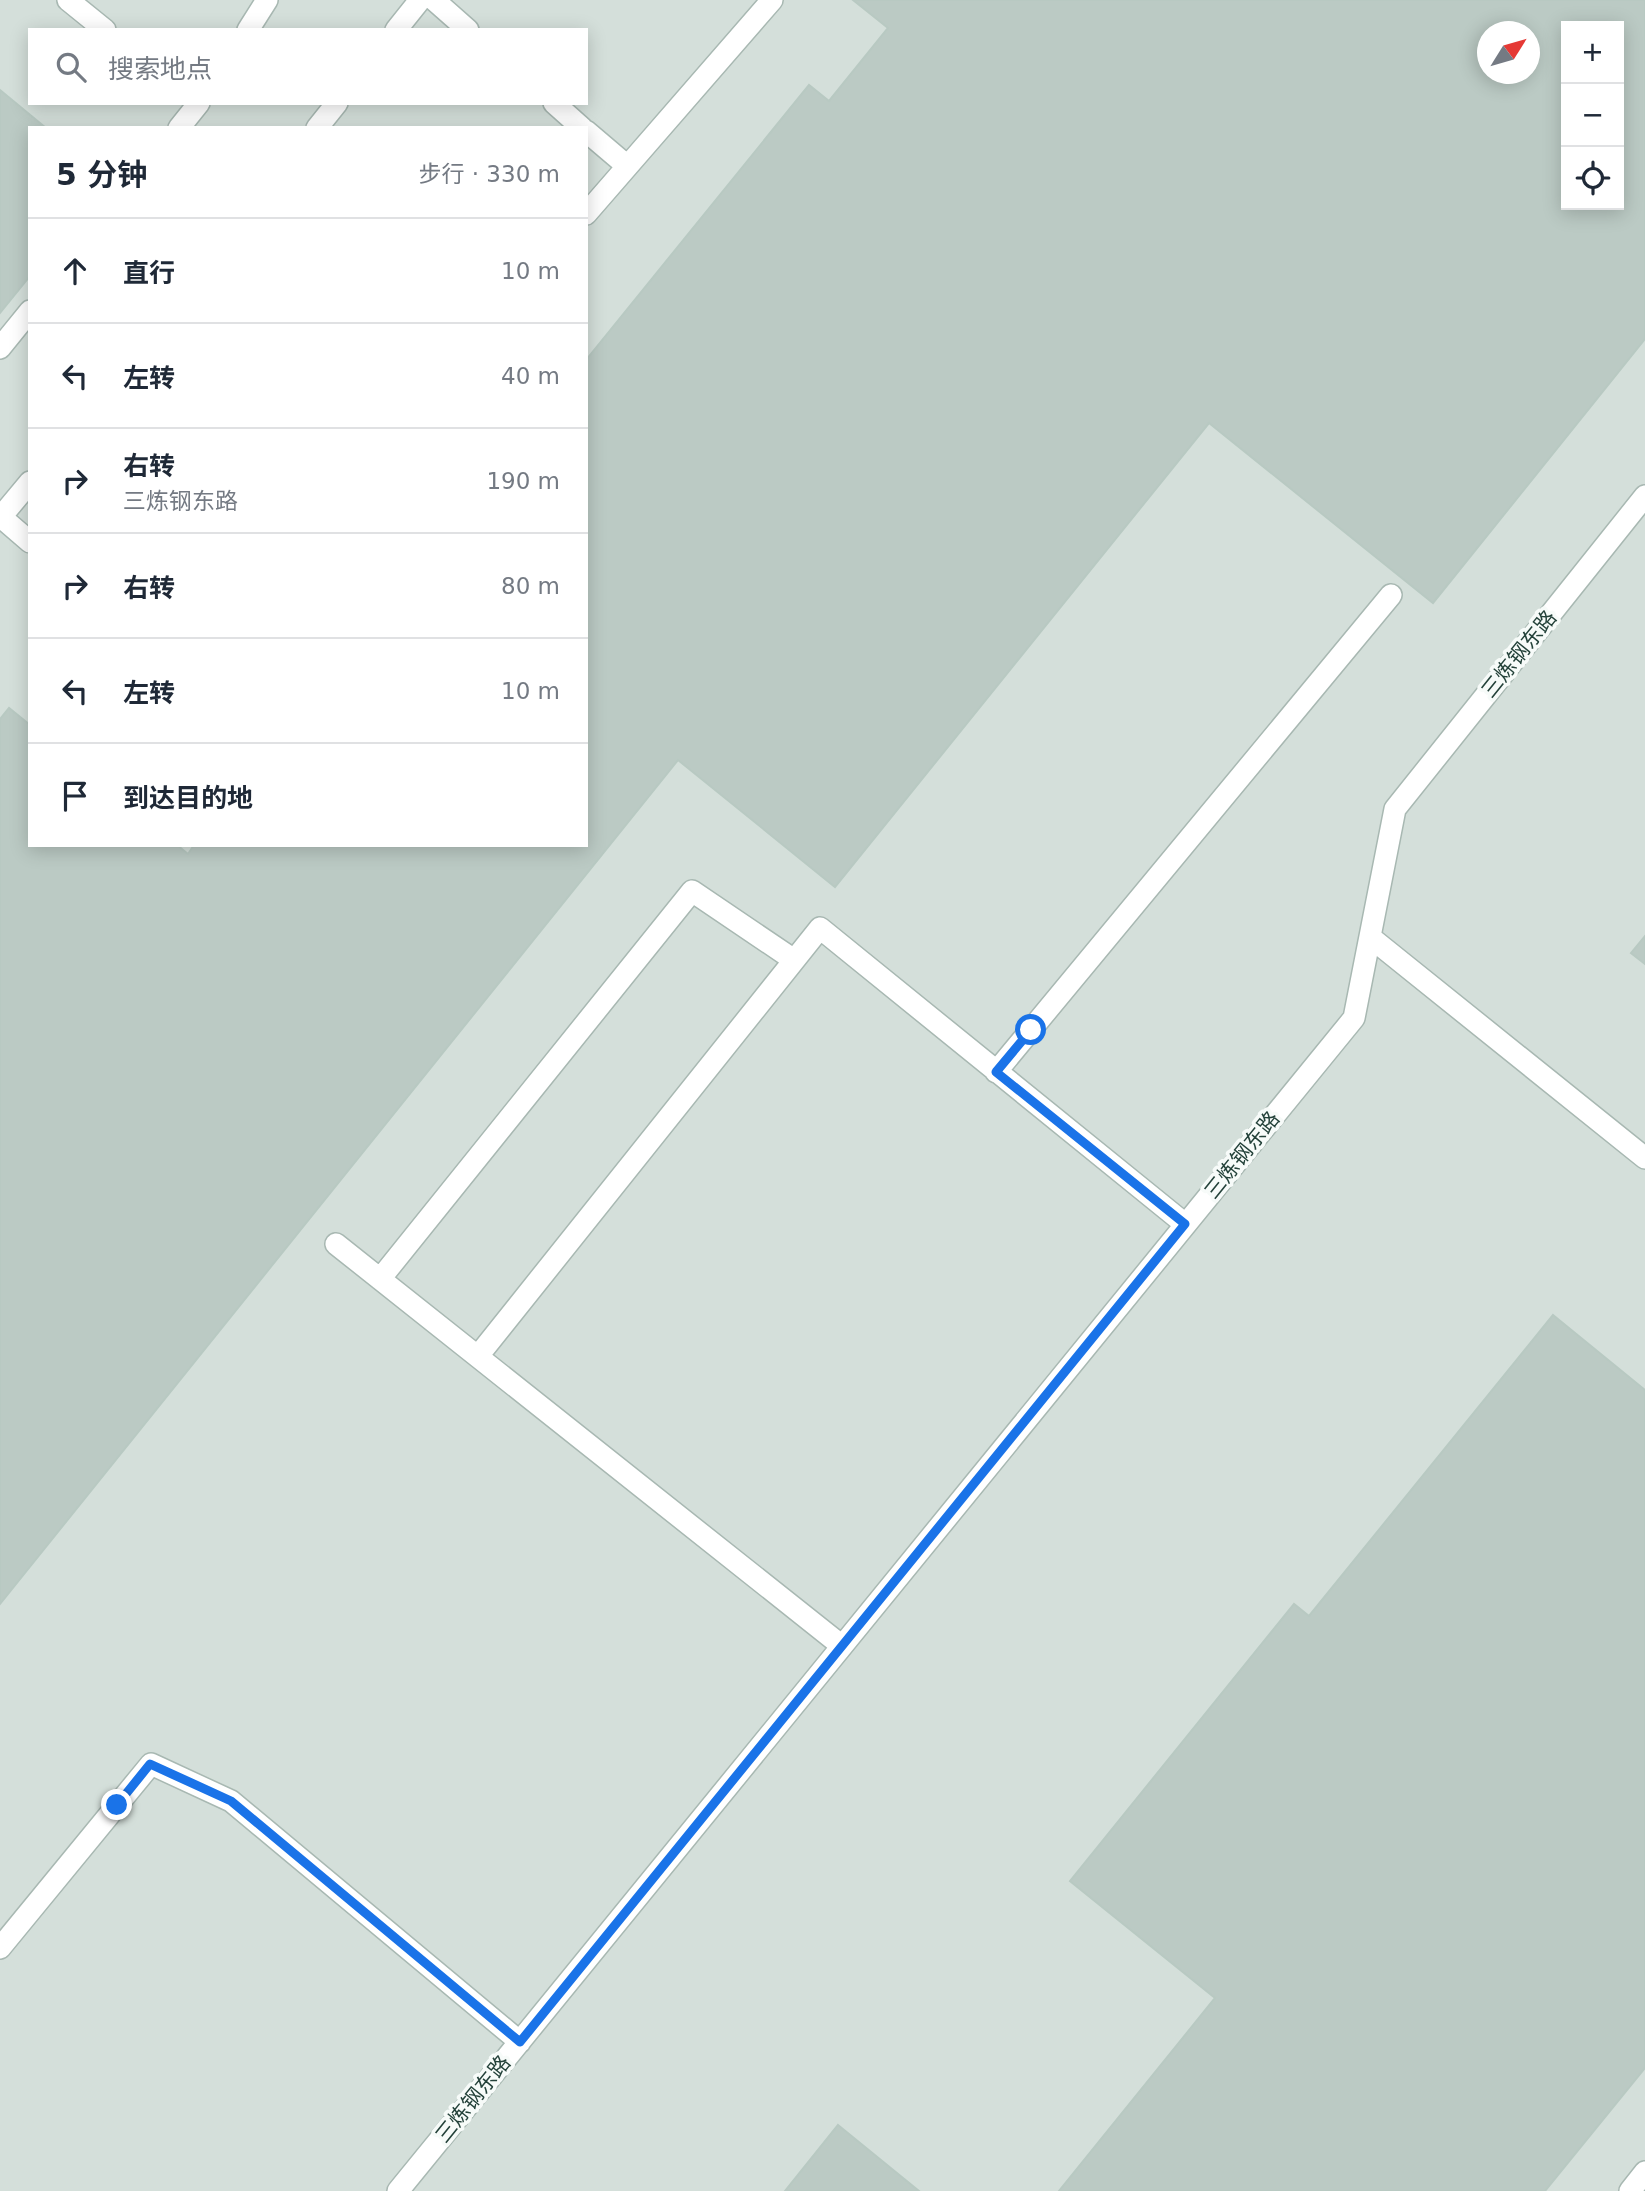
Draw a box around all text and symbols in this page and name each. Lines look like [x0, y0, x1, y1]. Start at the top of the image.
north arrow [1477, 21, 1540, 84]
map controls [1561, 21, 1624, 210]
button: + [1561, 21, 1624, 84]
search box [28, 28, 588, 105]
icon: search [52, 48, 90, 86]
text: 搜索地点 [108, 54, 212, 84]
button: − [1561, 84, 1624, 147]
button: locate [1561, 147, 1624, 210]
text: 5 分钟 [56, 157, 147, 192]
text: 步行 · 330 m [418, 161, 560, 187]
icon: ahead [56, 252, 94, 290]
text: 直行 [123, 258, 175, 288]
text: 10 m [501, 258, 560, 284]
icon: left [56, 357, 94, 395]
text: 左转 [123, 363, 175, 393]
text: 40 m [501, 363, 560, 389]
text: 右转 [123, 451, 175, 481]
icon: right [56, 462, 94, 500]
text: 190 m [486, 468, 560, 494]
text: 三炼钢东路 [123, 488, 238, 514]
icon: right [56, 567, 94, 605]
text: 右转 [123, 573, 175, 603]
text: 80 m [501, 573, 560, 599]
street label: 三炼钢东路 [1477, 606, 1561, 702]
icon: left [56, 672, 94, 710]
text: 左转 [123, 678, 175, 708]
text: 10 m [501, 678, 560, 704]
icon: arrive [56, 777, 94, 815]
text: 到达目的地 [123, 783, 253, 813]
route start [1015, 1014, 1046, 1045]
street label: 三炼钢东路 [1200, 1107, 1284, 1203]
route end [101, 1789, 132, 1820]
street label: 三炼钢东路 [431, 2051, 515, 2147]

